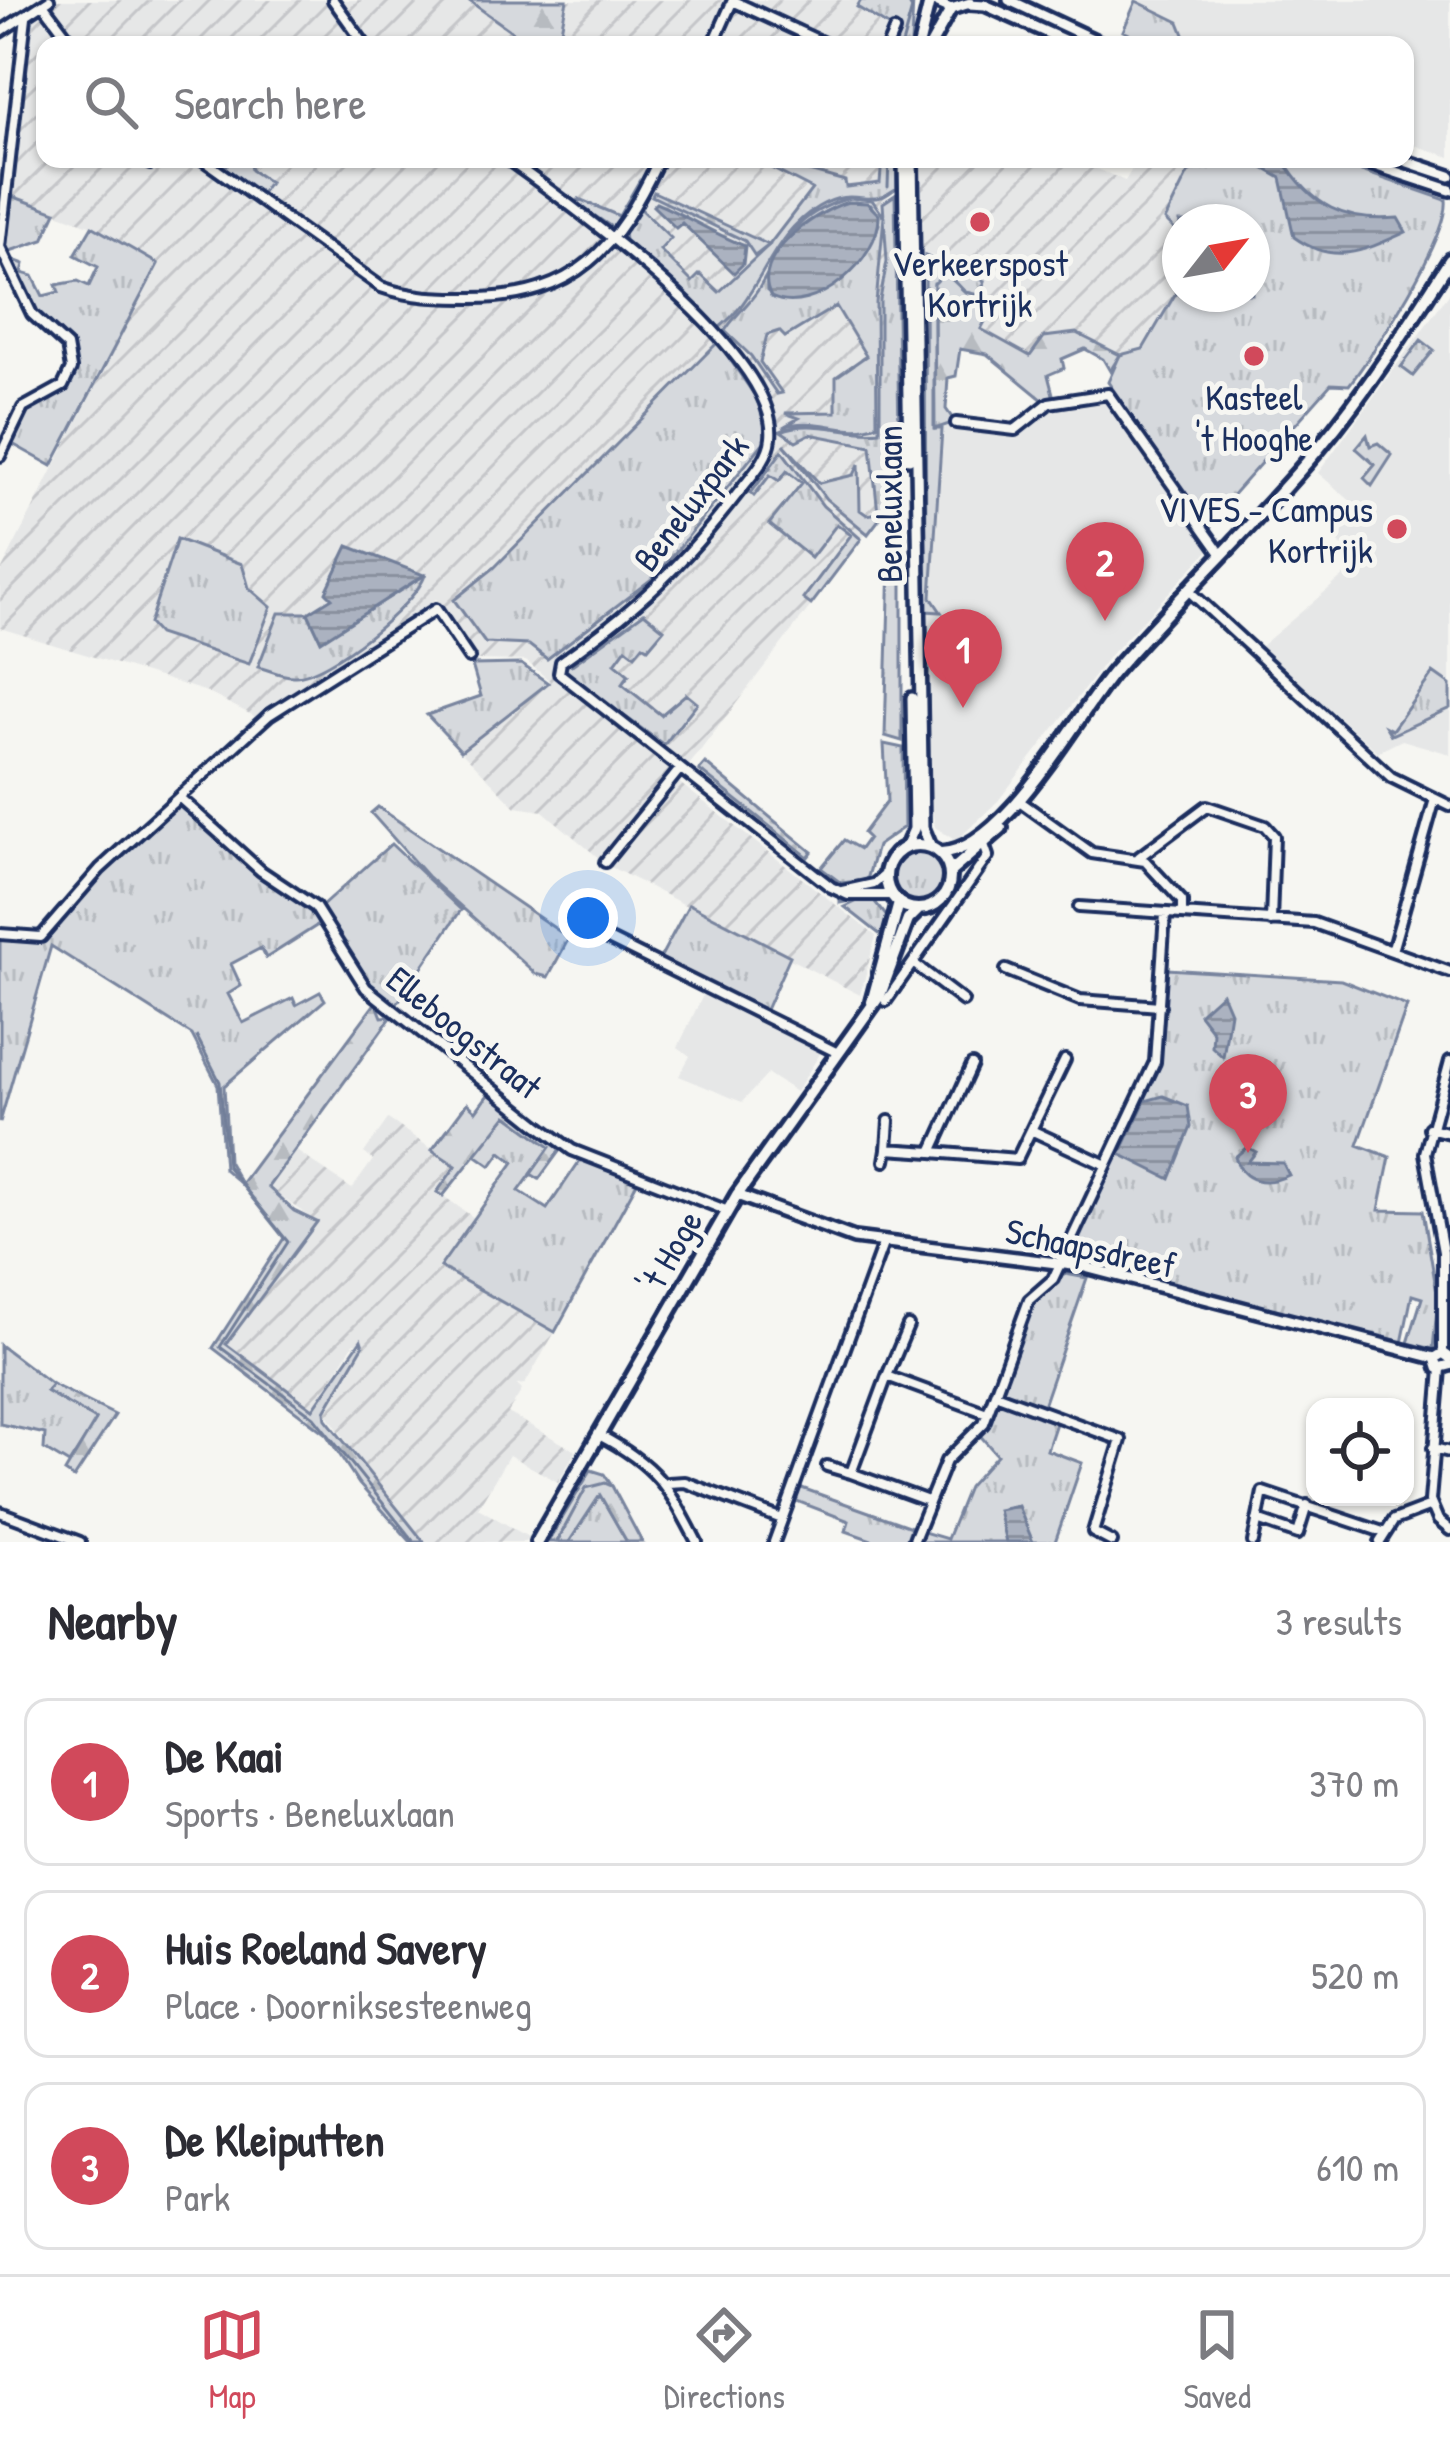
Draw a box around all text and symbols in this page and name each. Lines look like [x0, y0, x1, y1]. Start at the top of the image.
search box [36, 36, 1414, 168]
icon: search [78, 69, 144, 135]
text: Search here [174, 72, 366, 133]
north arrow [1162, 204, 1270, 312]
marker: Verkeerspost Kortrijk [967, 209, 993, 235]
place label: Verkeerspost Kortrijk [892, 238, 1069, 328]
marker: Kasteel 't Hooghe [1241, 343, 1267, 369]
place label: Kasteel 't Hooghe [1195, 372, 1313, 462]
street label: Beneluxpark [621, 423, 759, 581]
street label: Beneluxlaan [864, 425, 913, 583]
place label: VIVES - Campus Kortrijk [1159, 484, 1373, 574]
marker: VIVES - Campus Kortrijk [1384, 516, 1410, 542]
pin: 2 [1066, 522, 1144, 621]
pin: 1 [924, 609, 1002, 708]
your location [558, 888, 618, 948]
street label: Elleboogstraat [377, 954, 553, 1110]
pin: 3 [1209, 1054, 1287, 1153]
street label: 't Hoge [627, 1201, 713, 1301]
street label: Schaapsdreef [1001, 1205, 1181, 1289]
map controls [1306, 1398, 1414, 1506]
button: locate [1306, 1398, 1414, 1506]
text: Nearby [48, 1586, 178, 1655]
text: 3 results [1276, 1594, 1402, 1647]
text: De Kaai [165, 1725, 284, 1786]
text: 1 [83, 1756, 97, 1809]
text: 370 m [1309, 1756, 1399, 1809]
text: Sports · Beneluxlaan [165, 1786, 455, 1839]
text: Huis Roeland Savery [165, 1917, 487, 1978]
text: 2 [81, 1948, 99, 2001]
text: 520 m [1311, 1948, 1399, 2001]
text: Place · Doorniksesteenweg [165, 1978, 532, 2031]
text: De Kleiputten [165, 2109, 385, 2170]
text: 3 [81, 2140, 99, 2193]
text: 610 m [1316, 2140, 1399, 2193]
text: Park [165, 2170, 230, 2223]
tab: Map [199, 2302, 265, 2418]
tab: Directions [664, 2302, 785, 2418]
tab: Saved [1183, 2302, 1251, 2418]

